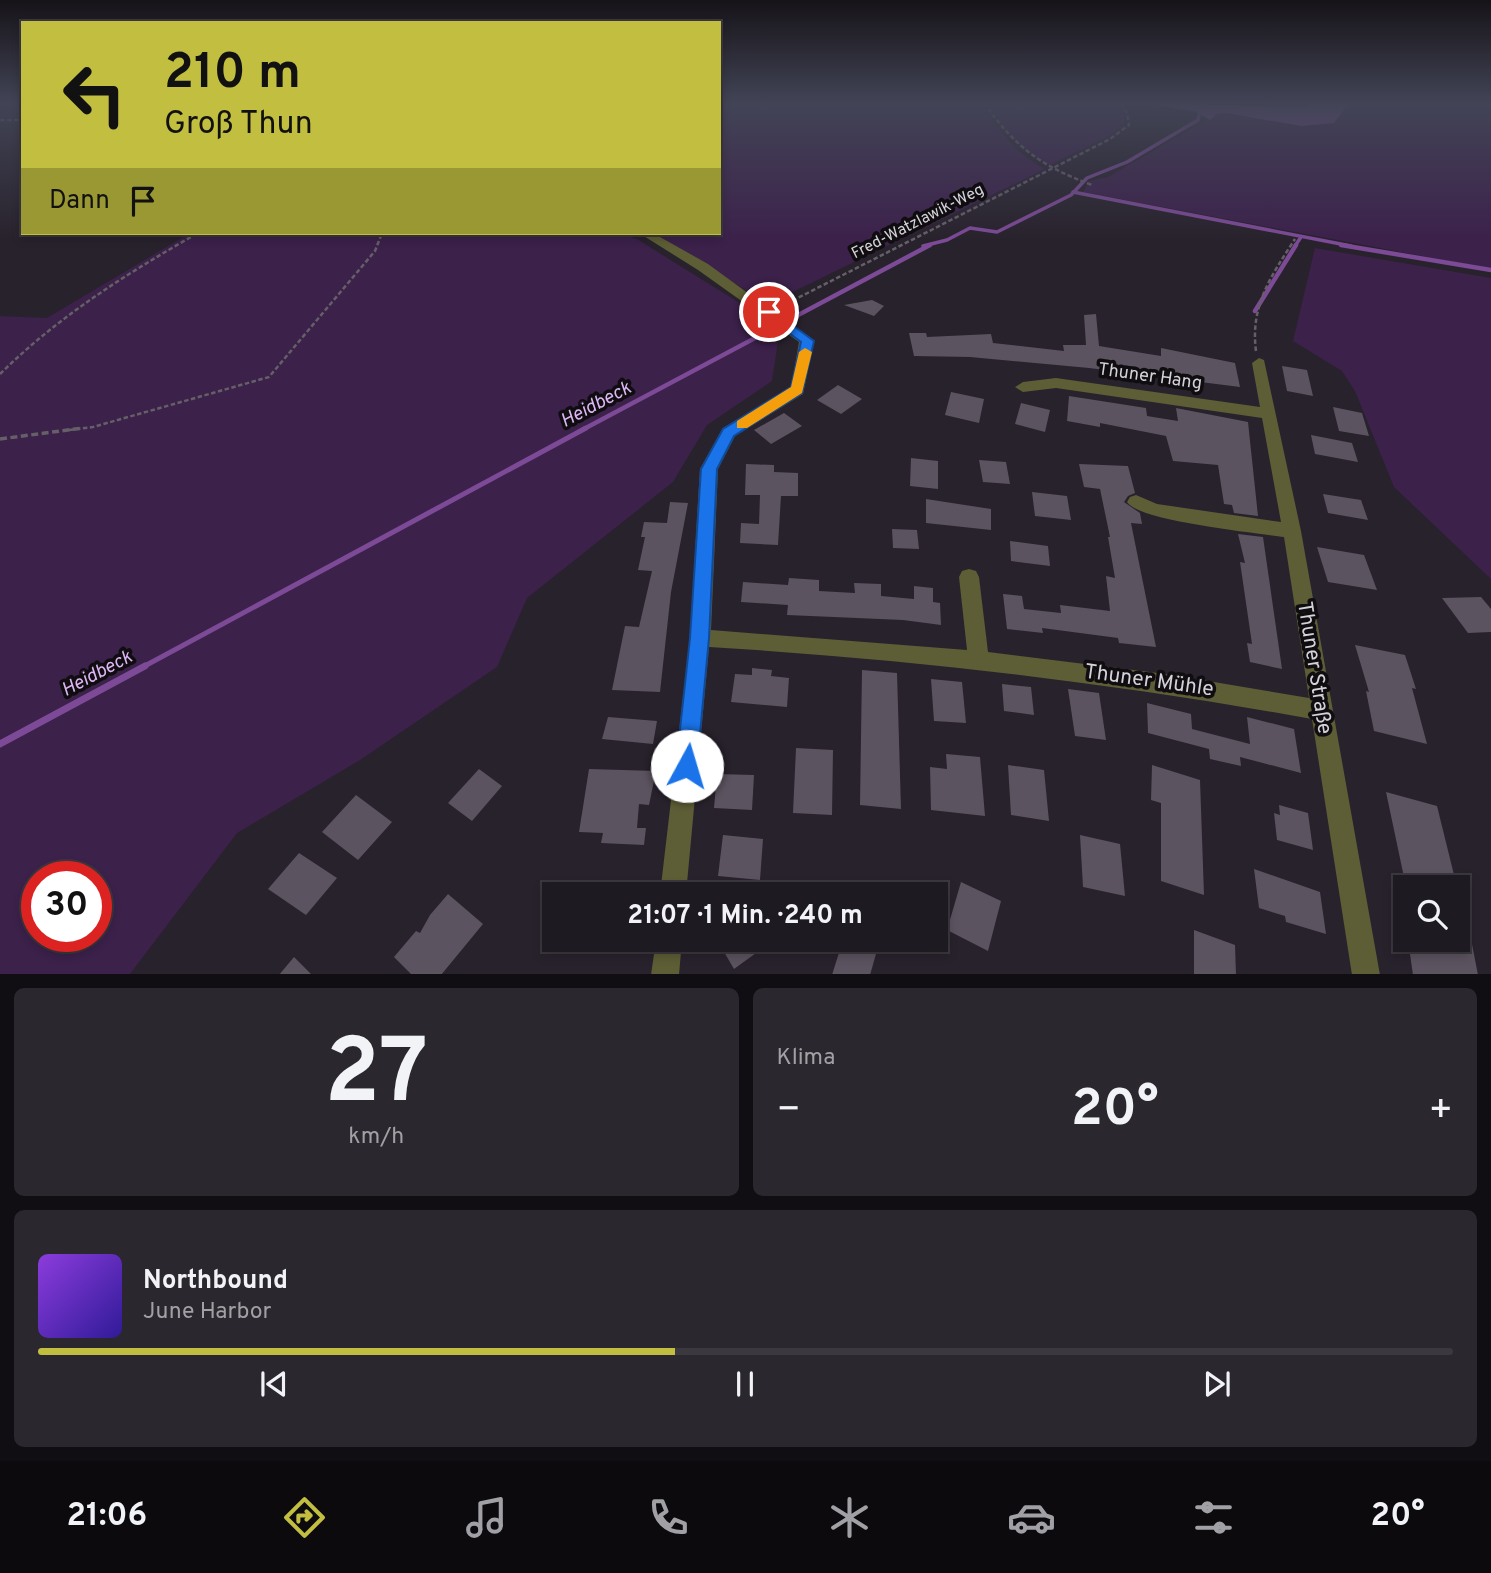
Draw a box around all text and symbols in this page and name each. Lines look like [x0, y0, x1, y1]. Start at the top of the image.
text: 210 m [164, 44, 301, 106]
icon: left [49, 49, 140, 140]
text: Groß Thun [164, 105, 313, 145]
street label: Fred-Watzlawik-Weg [848, 180, 988, 264]
icon: arrive [124, 182, 162, 220]
text: Dann [49, 185, 110, 218]
pin [739, 282, 799, 342]
icon: arrive [750, 293, 788, 331]
street label: Thuner Hang [1097, 358, 1203, 396]
water label: Heidbeck [557, 376, 636, 434]
street label: Thuner Straße [1290, 600, 1338, 736]
water label: Heidbeck [58, 645, 137, 703]
street label: Thuner Mühle [1083, 659, 1215, 703]
position arrow [650, 729, 724, 803]
speed limit sign: 30 [21, 861, 112, 952]
map controls [1393, 875, 1470, 952]
button: search [1393, 875, 1470, 952]
text: 21:07 · 1 Min. · 240 m [627, 900, 863, 933]
text: 27 [324, 1020, 428, 1135]
text: Klima [777, 1044, 835, 1073]
text: 20° [1071, 1078, 1159, 1144]
text: − [777, 1087, 801, 1136]
text: + [1428, 1087, 1453, 1136]
text: km/h [348, 1123, 404, 1152]
text: Northbound [143, 1265, 288, 1298]
text: June Harbor [143, 1298, 271, 1327]
icon: previous [255, 1365, 293, 1403]
icon: pause [726, 1365, 764, 1403]
icon: next [1198, 1365, 1236, 1403]
icon: directions [280, 1493, 329, 1542]
icon: music [462, 1493, 511, 1542]
icon: phone [644, 1493, 693, 1542]
icon: climate [825, 1493, 874, 1542]
icon: car [1007, 1493, 1056, 1542]
icon: filters [1189, 1493, 1238, 1542]
text: 21:06 [66, 1497, 147, 1537]
text: 20° [1371, 1497, 1425, 1537]

